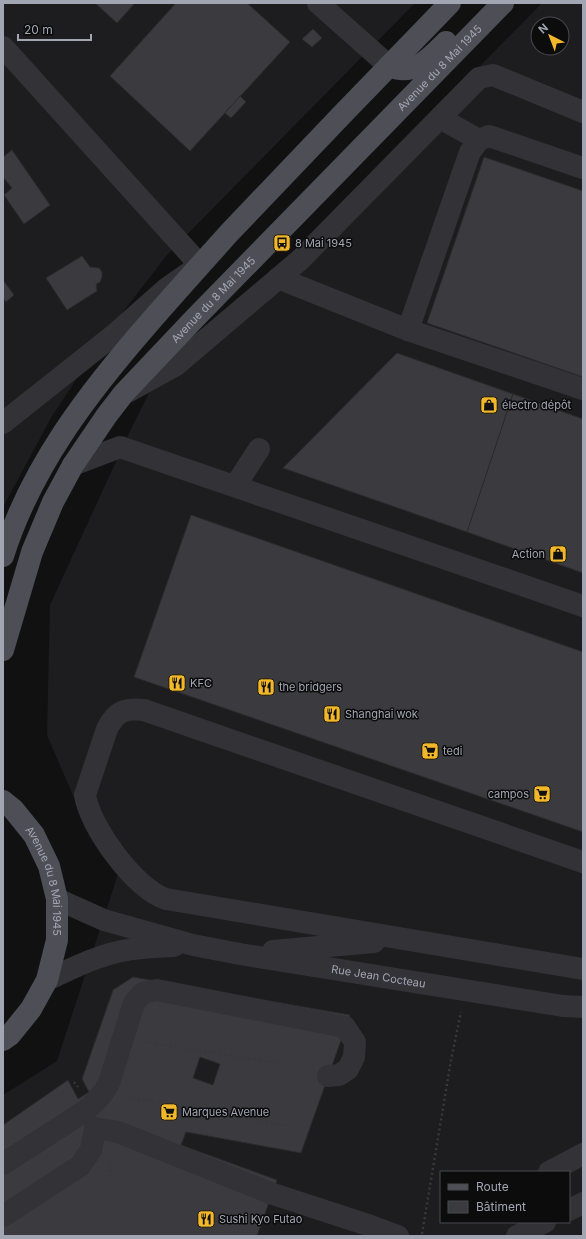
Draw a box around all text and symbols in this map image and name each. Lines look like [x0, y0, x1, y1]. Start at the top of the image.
scale bar [18, 16, 91, 42]
north arrow [530, 16, 570, 56]
text: N [536, 21, 551, 37]
text: 20 m [24, 22, 53, 37]
street label: Avenue du 8 Mai 1945 [394, 22, 485, 114]
bus stop icon: 8 Mai 1945 [272, 233, 292, 253]
place label: 8 Mai 1945 [295, 236, 352, 250]
street label: Avenue du 8 Mai 1945 [168, 253, 259, 346]
shop icon: électro dépôt [479, 395, 499, 415]
place label: électro dépôt [502, 398, 572, 412]
shop icon: Action [548, 544, 568, 564]
place label: Action [512, 547, 545, 561]
restaurant icon: KFC [167, 673, 187, 693]
place label: KFC [190, 676, 212, 690]
restaurant icon: the bridgers [256, 677, 276, 697]
place label: the bridgers [279, 680, 342, 694]
restaurant icon: Shanghai wok [322, 704, 342, 724]
place label: Shanghai wok [345, 707, 418, 721]
supermarket icon: tedi [420, 741, 440, 761]
place label: tedi [443, 744, 462, 758]
supermarket icon: campos [532, 784, 552, 804]
place label: campos [488, 787, 529, 801]
street label: Avenue du 8 Mai 1945 [22, 823, 64, 936]
street label: Rue Jean Cocteau [330, 962, 427, 991]
supermarket icon: Marques Avenue [159, 1102, 179, 1122]
place label: Marques Avenue [182, 1105, 269, 1119]
legend [440, 1171, 570, 1223]
text: Route [476, 1179, 509, 1194]
text: Bâtiment [476, 1199, 526, 1214]
restaurant icon: Sushi Kyo Futao [196, 1209, 216, 1229]
place label: Sushi Kyo Futao [219, 1212, 303, 1226]

